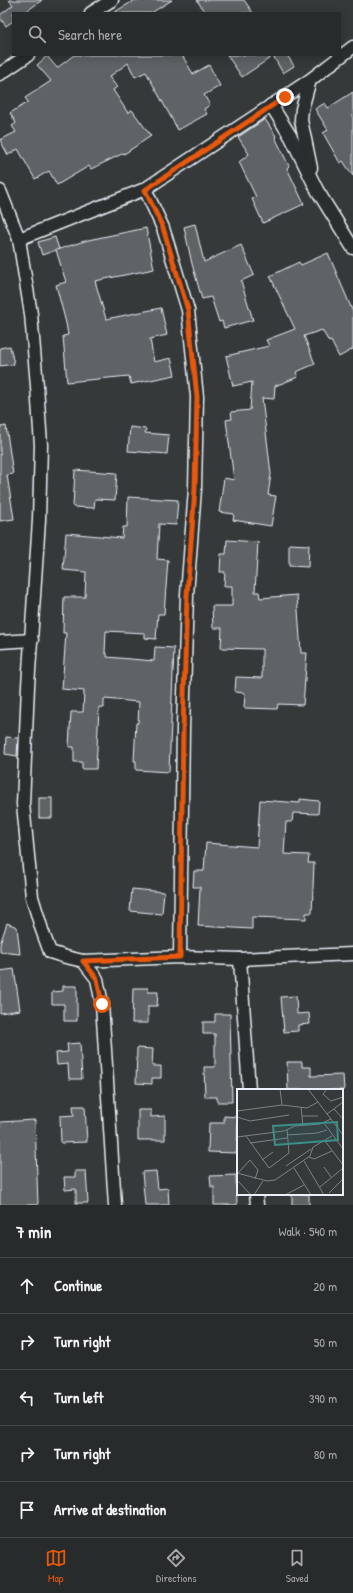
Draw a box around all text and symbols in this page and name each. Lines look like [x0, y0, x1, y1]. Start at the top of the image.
search box [12, 12, 341, 56]
icon: search [26, 23, 48, 45]
text: Search here [58, 24, 122, 45]
route end [276, 88, 294, 106]
route start [93, 995, 111, 1013]
inset map [237, 1089, 343, 1195]
text: 7 min [16, 1220, 51, 1243]
text: Walk · 540 m [278, 1222, 337, 1240]
icon: ahead [16, 1275, 38, 1297]
text: Continue [54, 1275, 102, 1296]
text: 20 m [313, 1277, 337, 1295]
icon: right [16, 1331, 38, 1353]
text: Turn right [54, 1331, 110, 1352]
text: 50 m [314, 1333, 337, 1351]
icon: left [16, 1387, 38, 1409]
text: Turn left [54, 1387, 104, 1408]
text: 390 m [309, 1389, 337, 1407]
icon: right [16, 1443, 38, 1465]
text: Turn right [54, 1443, 110, 1464]
text: 80 m [314, 1445, 337, 1463]
icon: arrive [16, 1499, 38, 1521]
text: Arrive at destination [54, 1499, 166, 1520]
tab: Map [45, 1547, 67, 1585]
tab: Directions [156, 1547, 197, 1585]
tab: Saved [286, 1547, 308, 1585]

